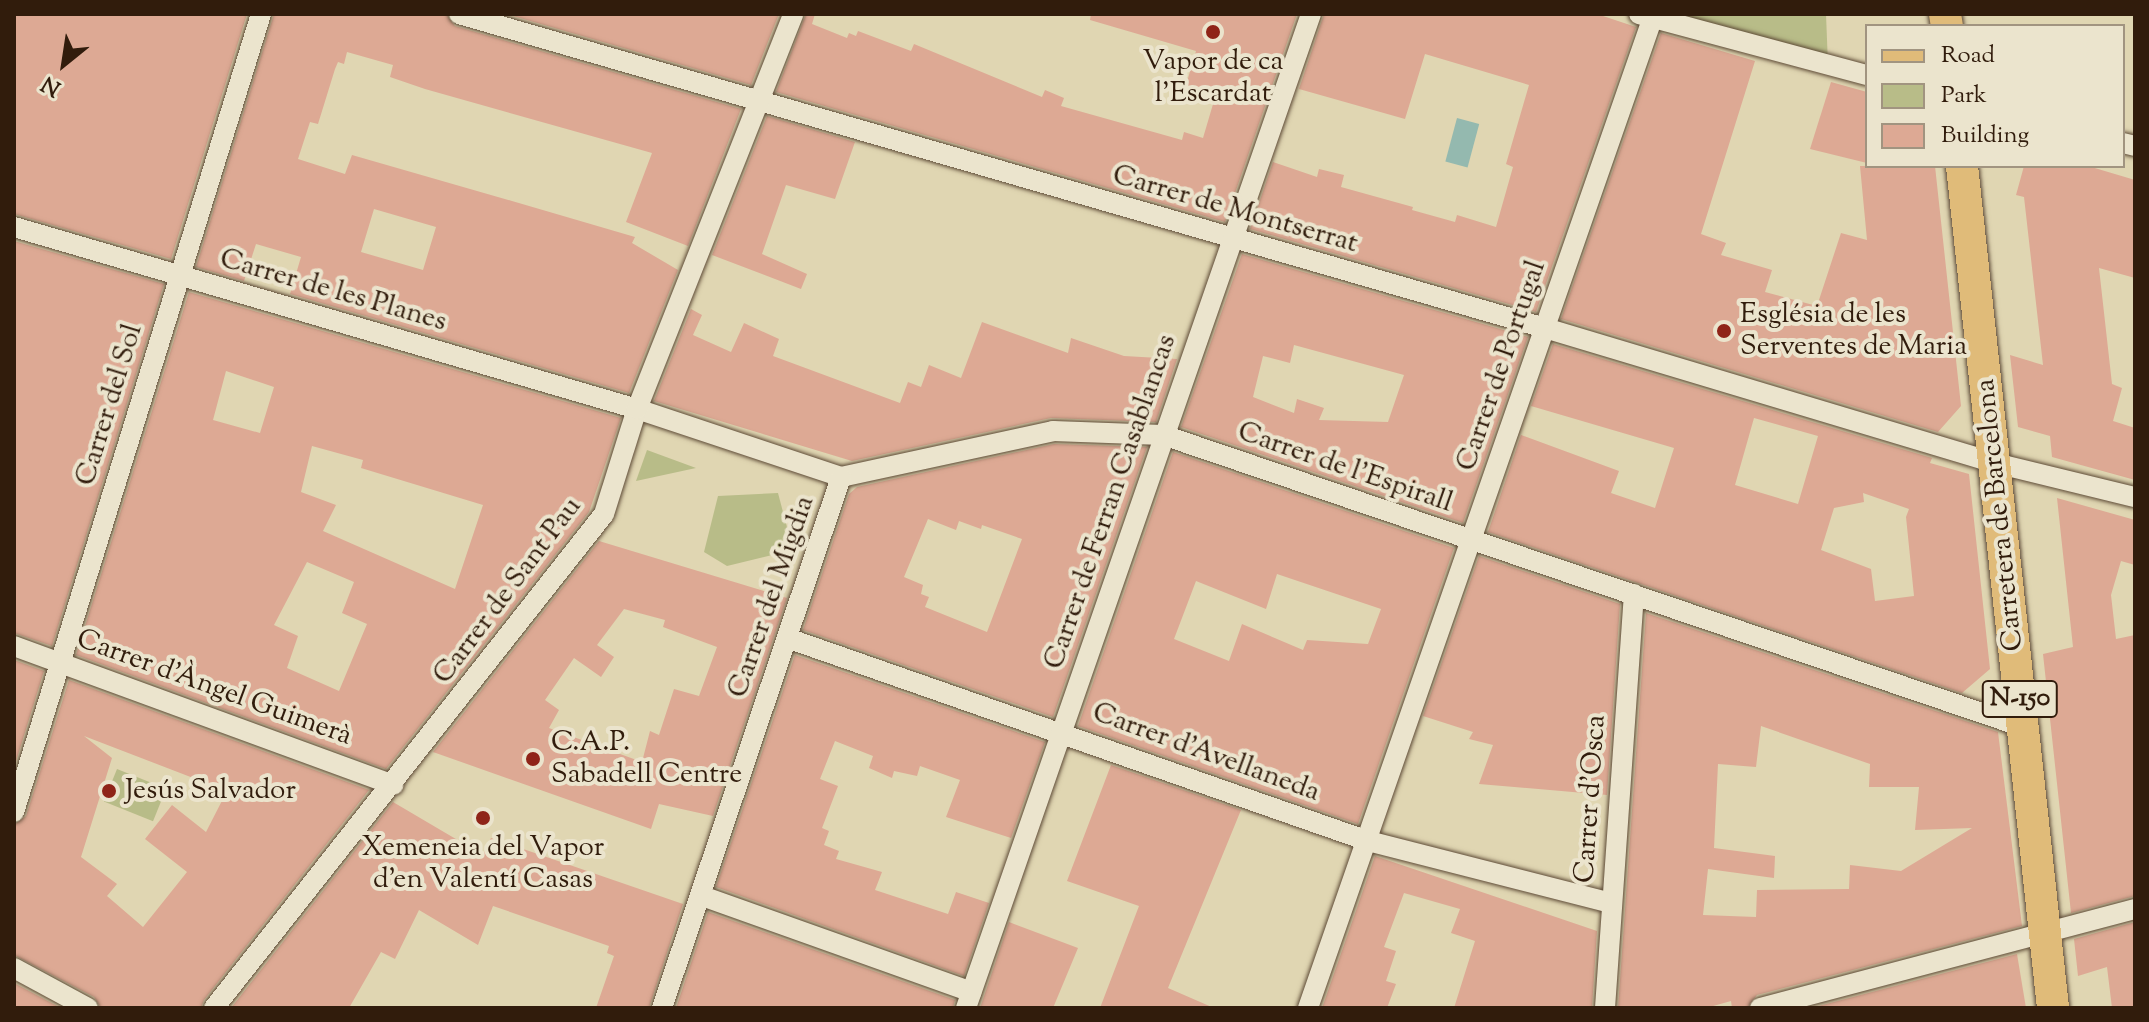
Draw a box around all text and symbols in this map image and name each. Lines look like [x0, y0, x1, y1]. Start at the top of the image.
marker: Vapor de ca l'Escardat [1204, 23, 1222, 41]
north arrow [24, 24, 104, 104]
legend [1865, 24, 2125, 168]
text: Road [1941, 39, 1995, 73]
place label: Vapor de ca l'Escardat [1142, 45, 1284, 111]
text: N [36, 67, 68, 103]
text: Park [1941, 79, 1987, 113]
text: Building [1941, 119, 2029, 153]
street label: Carrer de Montserrat [1109, 159, 1361, 261]
street label: Carrer de les Planes [216, 243, 450, 339]
street label: Carrer de Portugal [1450, 256, 1554, 476]
place label: Església de les Serventes de Maria [1740, 298, 1967, 364]
street label: Carrer del Sol [70, 320, 150, 490]
marker: Església de les Serventes de Maria [1715, 322, 1733, 340]
street label: Carrer de Ferran Casablancas [1038, 330, 1184, 674]
street label: Carretera de Barcelona [1969, 377, 2031, 653]
street label: Carrer de l'Espirall [1233, 415, 1457, 521]
street label: Carrer de Sant Pau [427, 491, 589, 691]
street label: Carrer del Migdia [722, 492, 822, 702]
street label: Carrer d'Àngel Guimerà [72, 623, 356, 753]
road number: N-150 [1980, 677, 2060, 721]
street label: Carrer d'Avellaneda [1088, 696, 1324, 810]
street label: Carrer d'Osca [1568, 714, 1614, 884]
place label: C.A.P. Sabadell Centre [551, 726, 742, 792]
marker: C.A.P. Sabadell Centre [522, 748, 544, 770]
place label: Jesús Salvador [125, 774, 296, 808]
marker: Jesús Salvador [100, 782, 118, 800]
marker: Xemeneia del Vapor d'en Valentí Casas [474, 809, 492, 827]
place label: Xemeneia del Vapor d'en Valentí Casas [362, 831, 604, 897]

